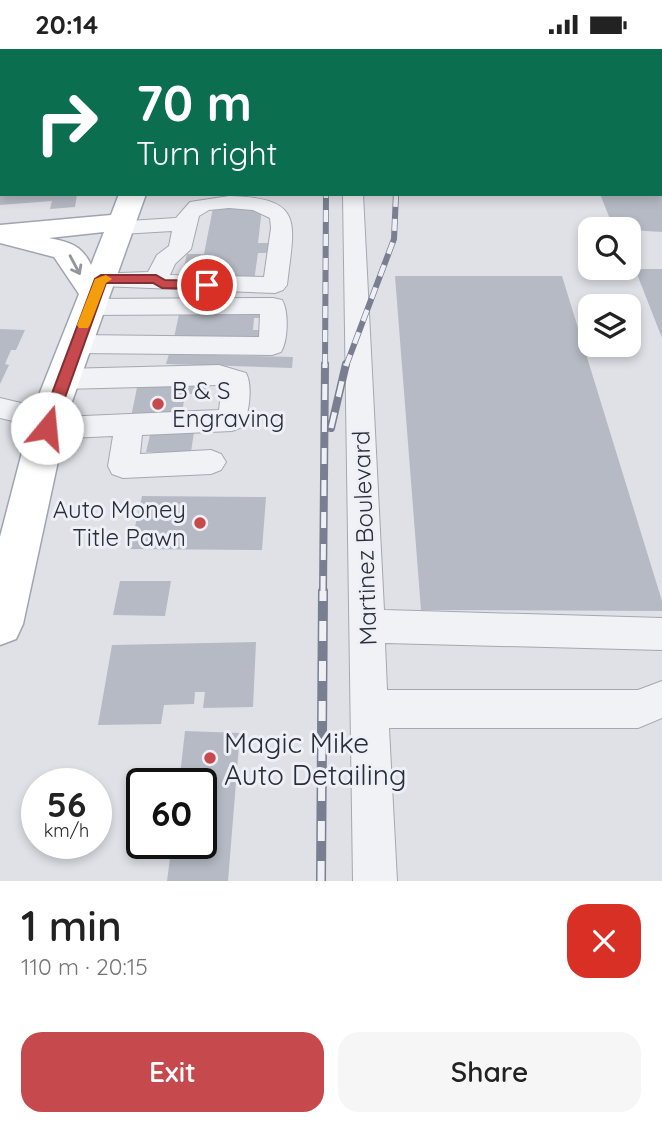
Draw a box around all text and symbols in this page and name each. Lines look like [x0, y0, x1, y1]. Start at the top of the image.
text: 20:14 [35, 8, 98, 41]
text: 70 m [136, 72, 252, 133]
icon: right [21, 77, 112, 168]
text: Turn right [136, 133, 277, 173]
map controls [578, 217, 641, 357]
button: search [578, 217, 641, 280]
one-way arrow [68, 254, 82, 275]
pin [177, 255, 237, 315]
icon: arrive [188, 266, 226, 304]
button: layers [578, 294, 641, 357]
place label: B & S Engraving [172, 375, 284, 433]
position arrow [10, 391, 84, 465]
marker: B & S Engraving [150, 396, 166, 412]
street label: Martinez Boulevard [345, 430, 383, 646]
place label: Auto Money Title Pawn [53, 494, 186, 552]
marker: Auto Money Title Pawn [192, 515, 208, 531]
place label: Magic Mike Auto Detailing [224, 725, 406, 792]
marker: Magic Mike Auto Detailing [202, 750, 218, 766]
speed limit sign: 60 [126, 768, 217, 859]
text: 56 [47, 782, 86, 826]
text: km/h [44, 819, 89, 842]
text: 1 min [21, 899, 122, 952]
button: close [567, 904, 641, 978]
text: 110 m · 20:15 [21, 952, 148, 981]
button: Exit [21, 1032, 324, 1112]
button: Share [338, 1032, 641, 1112]

